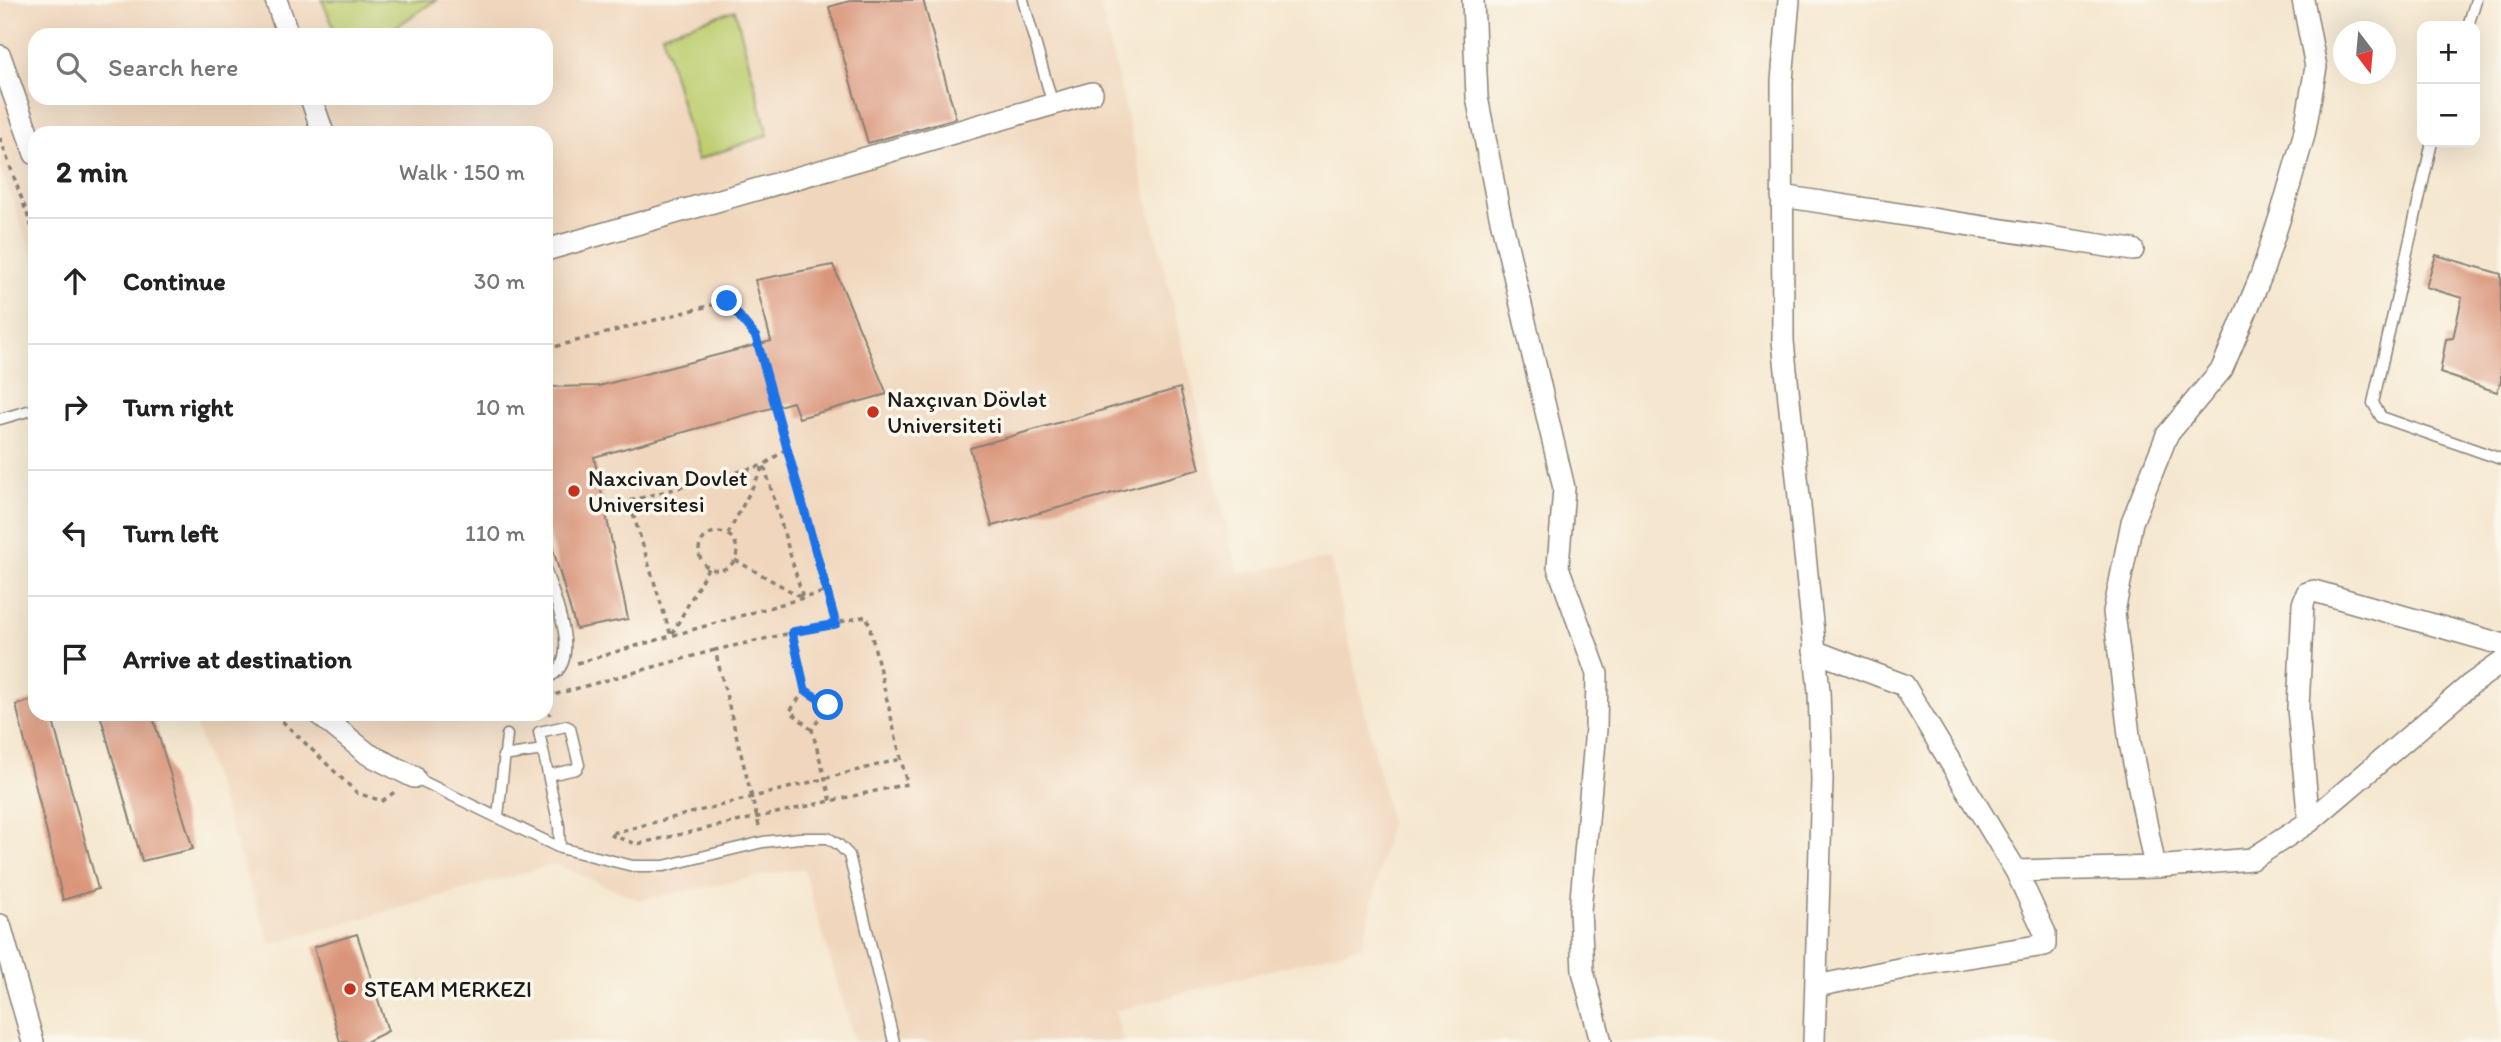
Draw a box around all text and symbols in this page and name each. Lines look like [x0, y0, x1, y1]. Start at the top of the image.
north arrow [2333, 21, 2396, 84]
map controls [2417, 21, 2480, 147]
button: + [2417, 21, 2480, 84]
search box [28, 28, 553, 105]
icon: search [52, 48, 90, 86]
text: Search here [108, 51, 238, 83]
button: − [2417, 84, 2480, 147]
text: 2 min [56, 153, 127, 190]
text: Walk · 150 m [399, 158, 525, 186]
icon: ahead [56, 262, 94, 300]
text: Continue [123, 265, 226, 297]
text: 30 m [474, 267, 525, 295]
route end [711, 285, 742, 316]
place label: Naxçıvan Dövlət Universiteti [887, 385, 1047, 439]
icon: right [56, 388, 94, 426]
text: Turn right [123, 391, 234, 423]
text: 10 m [476, 393, 525, 421]
marker: Naxçıvan Dövlət Universiteti [865, 404, 881, 420]
place label: Naxcivan Dovlet Universitesi [588, 464, 748, 518]
marker: Naxcivan Dovlet Universitesi [566, 483, 582, 499]
icon: left [56, 514, 94, 552]
text: Turn left [123, 517, 219, 549]
text: 110 m [465, 519, 525, 547]
icon: arrive [56, 640, 94, 678]
text: Arrive at destination [123, 643, 352, 675]
route start [812, 689, 843, 720]
place label: STEAM MERKEZI [364, 975, 532, 1003]
marker: STEAM MERKEZI [342, 981, 358, 997]

